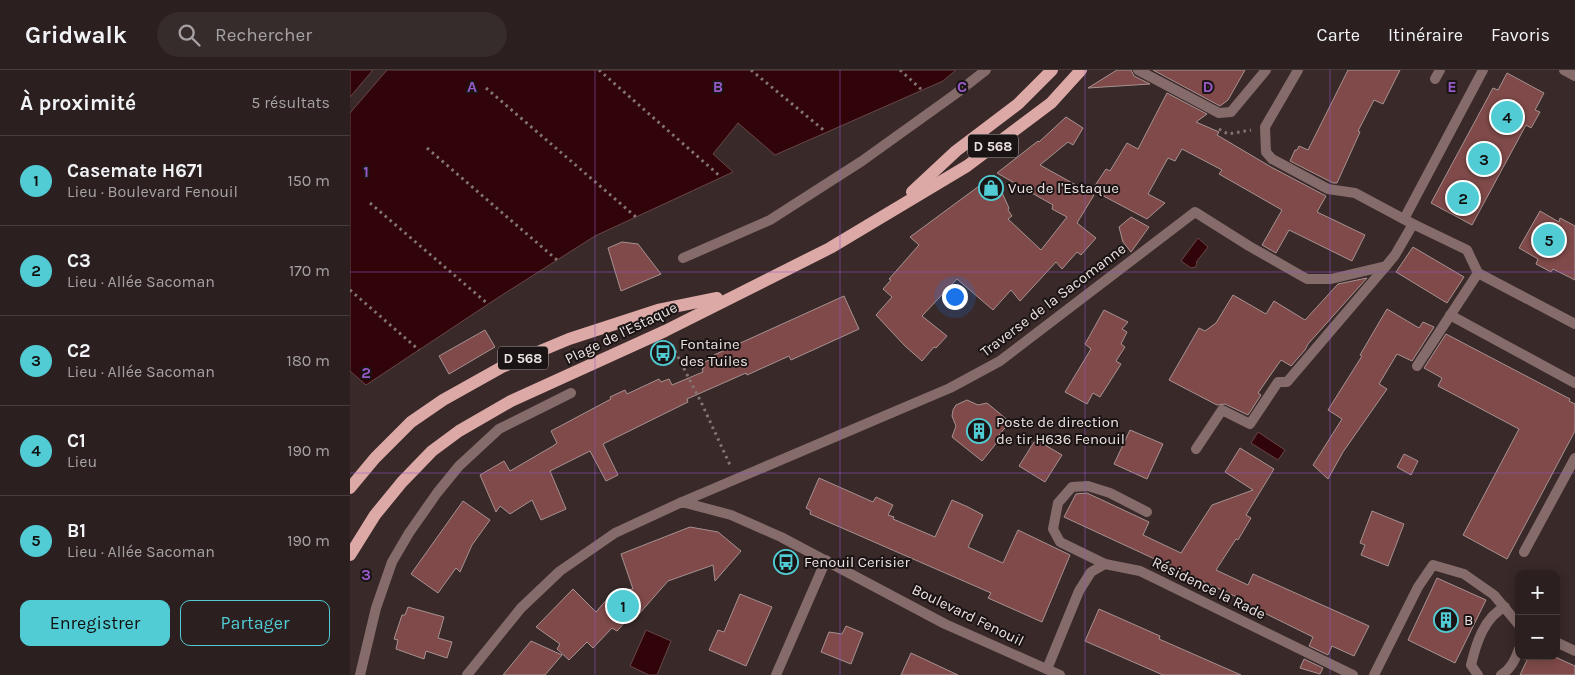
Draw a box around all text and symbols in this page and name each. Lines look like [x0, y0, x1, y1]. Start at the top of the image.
search box [157, 12, 507, 57]
text: Gridwalk [25, 21, 127, 49]
icon: search [175, 21, 203, 49]
text: Rechercher [215, 24, 312, 46]
text: Carte [1317, 24, 1360, 46]
text: Itinéraire [1388, 24, 1463, 46]
text: Favoris [1491, 24, 1550, 46]
text: A [467, 77, 477, 96]
text: B [713, 77, 723, 96]
text: C [957, 77, 967, 96]
text: D [1203, 77, 1214, 96]
text: E [1447, 77, 1457, 96]
text: À proximité [20, 91, 136, 115]
text: 5 résultats [251, 93, 330, 112]
pin: 4 [1491, 98, 1523, 136]
road number: D 568 [968, 134, 1018, 158]
pin: 3 [1468, 140, 1500, 178]
text: Casemate H671 [67, 160, 203, 182]
text: 1 [363, 162, 369, 181]
text: 1 [33, 171, 39, 190]
text: 150 m [287, 171, 330, 190]
shop icon: Vue de l'Estaque [978, 175, 1004, 201]
place label: Vue de l'Estaque [1008, 179, 1119, 197]
pin: 2 [1447, 179, 1479, 217]
text: Lieu · Boulevard Fenouil [67, 182, 238, 201]
pin: 5 [1533, 221, 1565, 259]
street label: Traverse de la Sacomanne [977, 239, 1129, 361]
text: C3 [67, 250, 91, 272]
text: 2 [31, 261, 41, 280]
text: 170 m [289, 261, 330, 280]
text: Lieu · Allée Sacoman [67, 272, 215, 291]
your location [942, 284, 968, 310]
street label: Plage de l'Estaque [562, 298, 680, 368]
place label: Fontaine des Tuiles [680, 335, 748, 370]
text: C2 [67, 340, 91, 362]
bus stop icon: Fontaine des Tuiles [650, 340, 676, 366]
road number: D 568 [498, 346, 548, 370]
text: 3 [31, 351, 41, 370]
text: 180 m [287, 351, 330, 370]
text: Lieu · Allée Sacoman [67, 362, 215, 381]
text: 2 [361, 363, 371, 382]
place label: Poste de direction de tir H636 Fenouil [996, 413, 1125, 448]
building icon: Poste de direction de tir H636 Fenouil [966, 418, 992, 444]
text: C1 [67, 430, 86, 452]
text: 4 [31, 441, 41, 460]
text: 190 m [287, 441, 330, 460]
text: Lieu [67, 452, 97, 471]
text: B1 [67, 520, 86, 542]
text: 5 [31, 531, 41, 550]
text: 190 m [287, 531, 330, 550]
text: Lieu · Allée Sacoman [67, 542, 215, 561]
bus stop icon: Fenouil Cerisier [773, 549, 799, 575]
place label: Fenouil Cerisier [804, 553, 911, 571]
street label: Résidence la Rade [1149, 553, 1269, 623]
text: 3 [361, 565, 371, 584]
map controls [1515, 570, 1560, 660]
button: + [1515, 570, 1560, 615]
street label: Boulevard Fenouil [909, 580, 1027, 650]
pin: 1 [607, 587, 639, 625]
button: Enregistrer [20, 600, 170, 646]
button: Partager [180, 600, 330, 646]
building icon: B [1433, 607, 1459, 633]
place label: B [1464, 611, 1473, 629]
button: − [1515, 615, 1560, 660]

